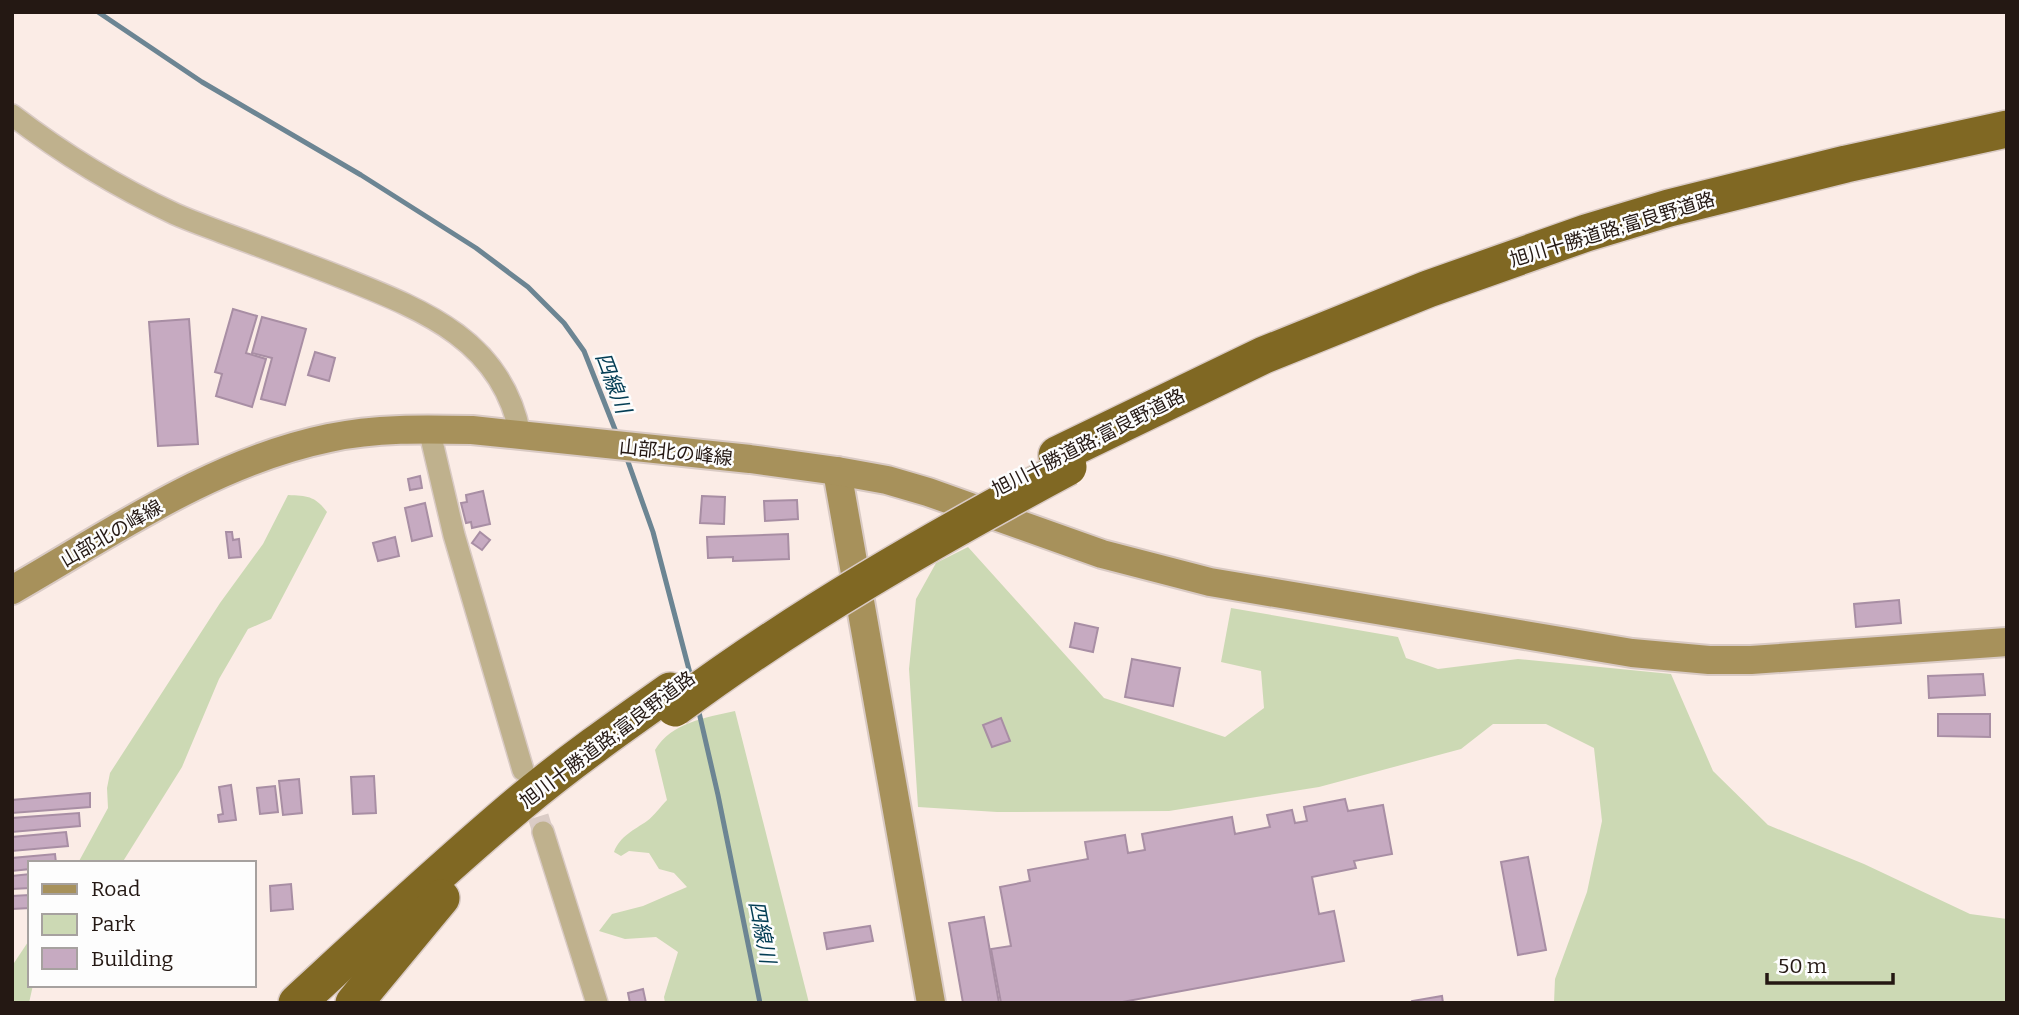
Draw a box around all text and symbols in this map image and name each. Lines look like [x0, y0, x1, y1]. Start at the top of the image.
street label: 旭川十勝道路;富良野道路 [1507, 187, 1717, 272]
water label: 四線川 [590, 349, 637, 419]
street label: 旭川十勝道路;富良野道路 [988, 384, 1188, 501]
street label: 山部北の峰線 [618, 435, 734, 470]
street label: 山部北の峰線 [56, 495, 166, 572]
street label: 旭川十勝道路;富良野道路 [515, 666, 699, 813]
legend [28, 861, 256, 987]
text: Road [91, 876, 140, 902]
water label: 四線川 [743, 899, 781, 967]
text: Park [91, 911, 135, 937]
scale bar [1767, 942, 1893, 986]
text: Building [91, 946, 174, 972]
text: 50 m [1778, 953, 1827, 979]

